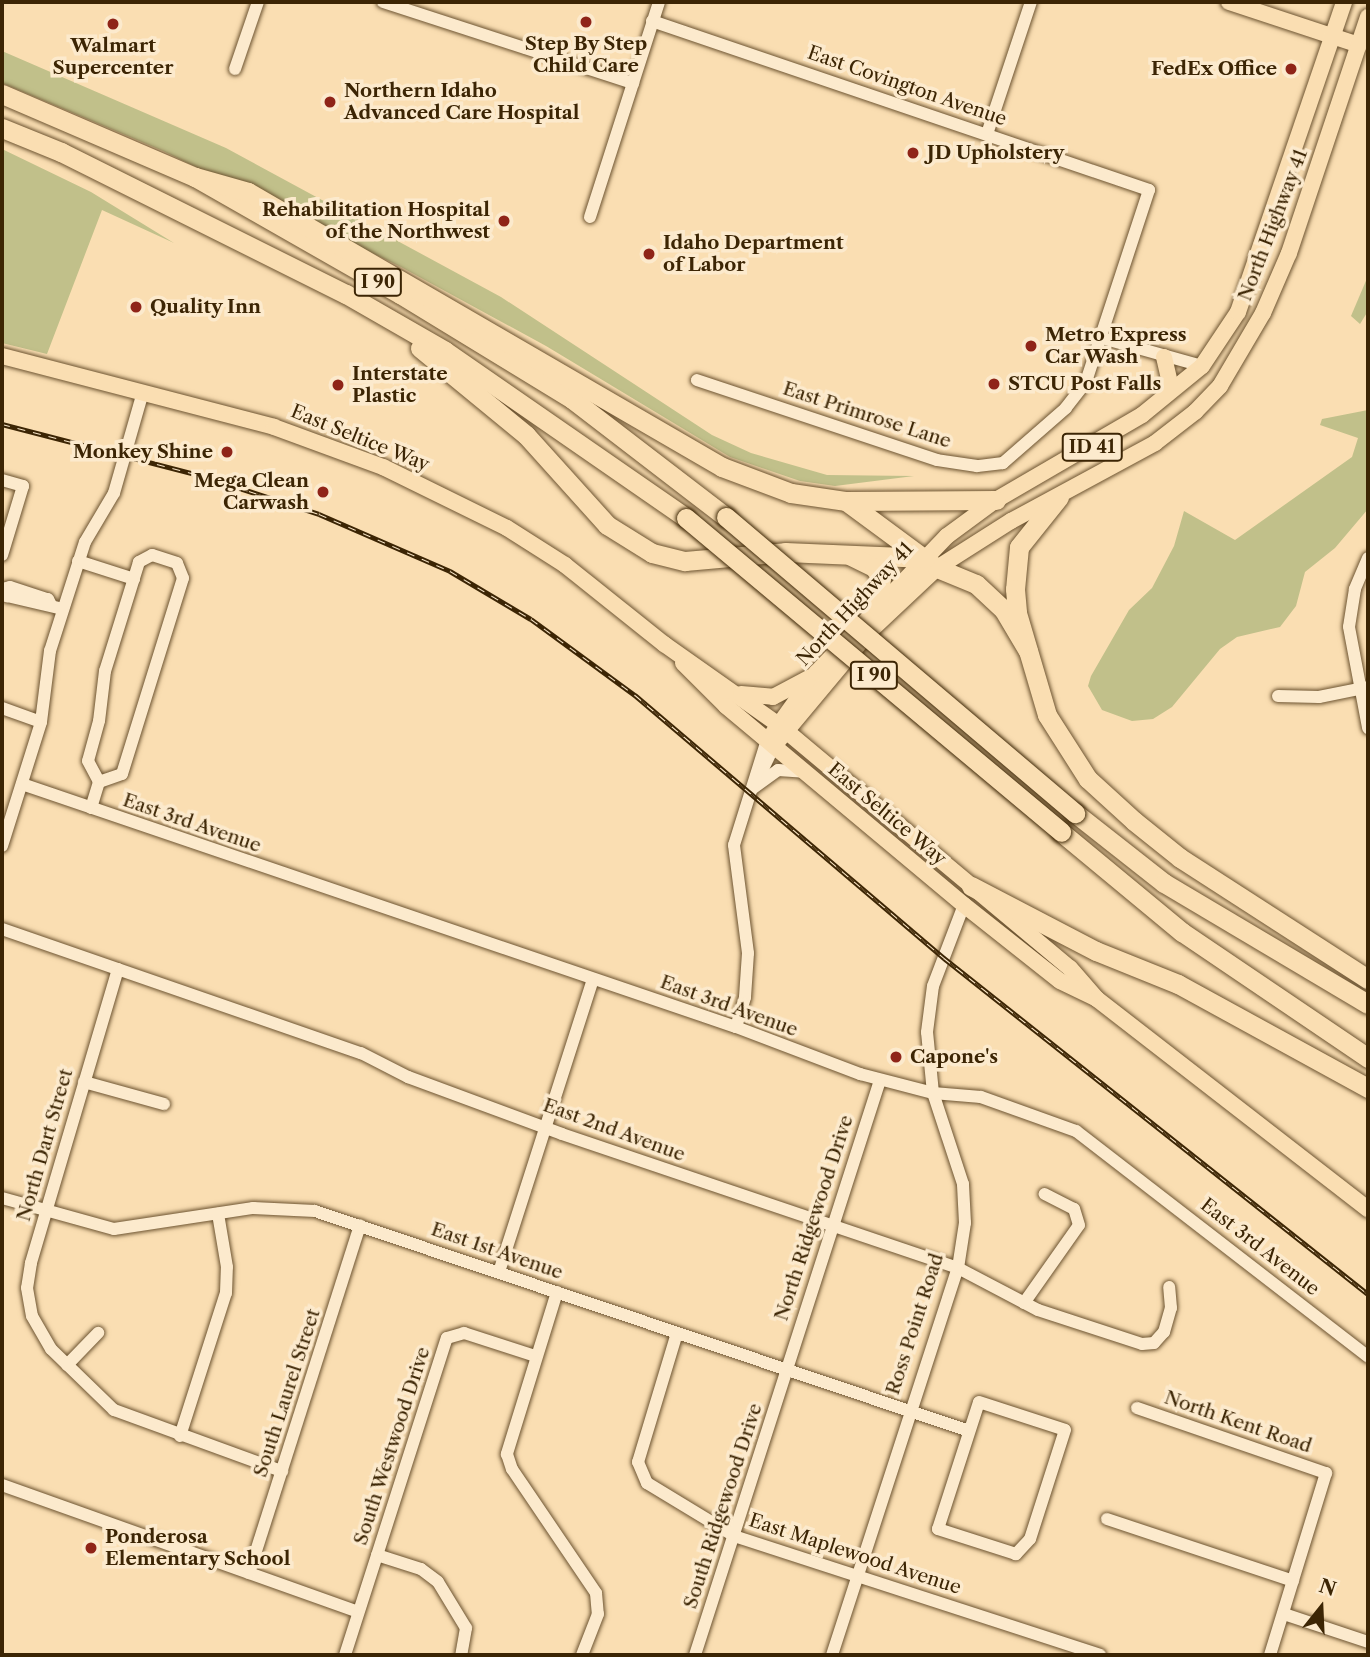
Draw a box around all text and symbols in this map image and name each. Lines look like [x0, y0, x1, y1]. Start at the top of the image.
marker: Step By Step Child Care [578, 14, 594, 30]
marker: Walmart Supercenter [105, 16, 121, 32]
place label: Step By Step Child Care [525, 33, 647, 77]
place label: Walmart Supercenter [53, 35, 173, 79]
street label: East Covington Avenue [804, 41, 1010, 131]
place label: FedEx Office [1151, 58, 1277, 80]
marker: FedEx Office [1283, 61, 1299, 77]
place label: Northern Idaho Advanced Care Hospital [344, 80, 580, 124]
marker: Northern Idaho Advanced Care Hospital [322, 94, 338, 110]
place label: JD Upholstery [927, 142, 1064, 164]
marker: JD Upholstery [905, 145, 921, 161]
street label: North Highway 41 [1233, 146, 1313, 304]
place label: Rehabilitation Hospital of the Northwest [262, 199, 490, 243]
marker: Rehabilitation Hospital of the Northwest [496, 213, 512, 229]
place label: Idaho Department of Labor [663, 232, 844, 276]
marker: Idaho Department of Labor [641, 246, 657, 262]
road number: I 90 [354, 268, 402, 296]
place label: Quality Inn [150, 296, 261, 318]
marker: Quality Inn [128, 299, 144, 315]
place label: Metro Express Car Wash [1045, 324, 1187, 368]
marker: Metro Express Car Wash [1023, 338, 1039, 354]
place label: Interstate Plastic [352, 363, 448, 407]
place label: STCU Post Falls [1008, 373, 1161, 395]
marker: STCU Post Falls [986, 376, 1002, 392]
marker: Interstate Plastic [330, 377, 346, 393]
street label: East Primrose Lane [780, 377, 954, 453]
street label: East Seltice Way [287, 400, 433, 476]
road number: ID 41 [1060, 432, 1124, 462]
place label: Monkey Shine [72, 441, 213, 463]
marker: Monkey Shine [219, 444, 235, 460]
place label: Mega Clean Carwash [194, 470, 309, 514]
marker: Mega Clean Carwash [315, 484, 331, 500]
street label: North Highway 41 [792, 537, 918, 671]
road number: I 90 [850, 660, 898, 690]
street label: East Seltice Way [823, 758, 951, 870]
street label: East 3rd Avenue [120, 789, 264, 857]
street label: East 3rd Avenue [657, 970, 801, 1042]
place label: Capone's [910, 1046, 998, 1068]
marker: Capone's [888, 1049, 904, 1065]
street label: North Dart Street [12, 1066, 78, 1224]
street label: East 2nd Avenue [540, 1094, 688, 1166]
street label: North Ridgewood Drive [770, 1112, 858, 1324]
street label: East 3rd Avenue [1196, 1193, 1324, 1301]
street label: East 1st Avenue [428, 1218, 566, 1284]
street label: Ross Point Road [881, 1250, 949, 1398]
street label: South Laurel Street [249, 1306, 325, 1480]
street label: South Westwood Drive [349, 1344, 435, 1548]
street label: North Kent Road [1161, 1386, 1315, 1458]
street label: South Ridgewood Drive [679, 1400, 767, 1612]
street label: East Maplewood Avenue [746, 1509, 964, 1599]
place label: Ponderosa Elementary School [105, 1526, 291, 1570]
marker: Ponderosa Elementary School [83, 1540, 99, 1556]
north arrow [1286, 1573, 1356, 1643]
text: N [1316, 1574, 1339, 1601]

